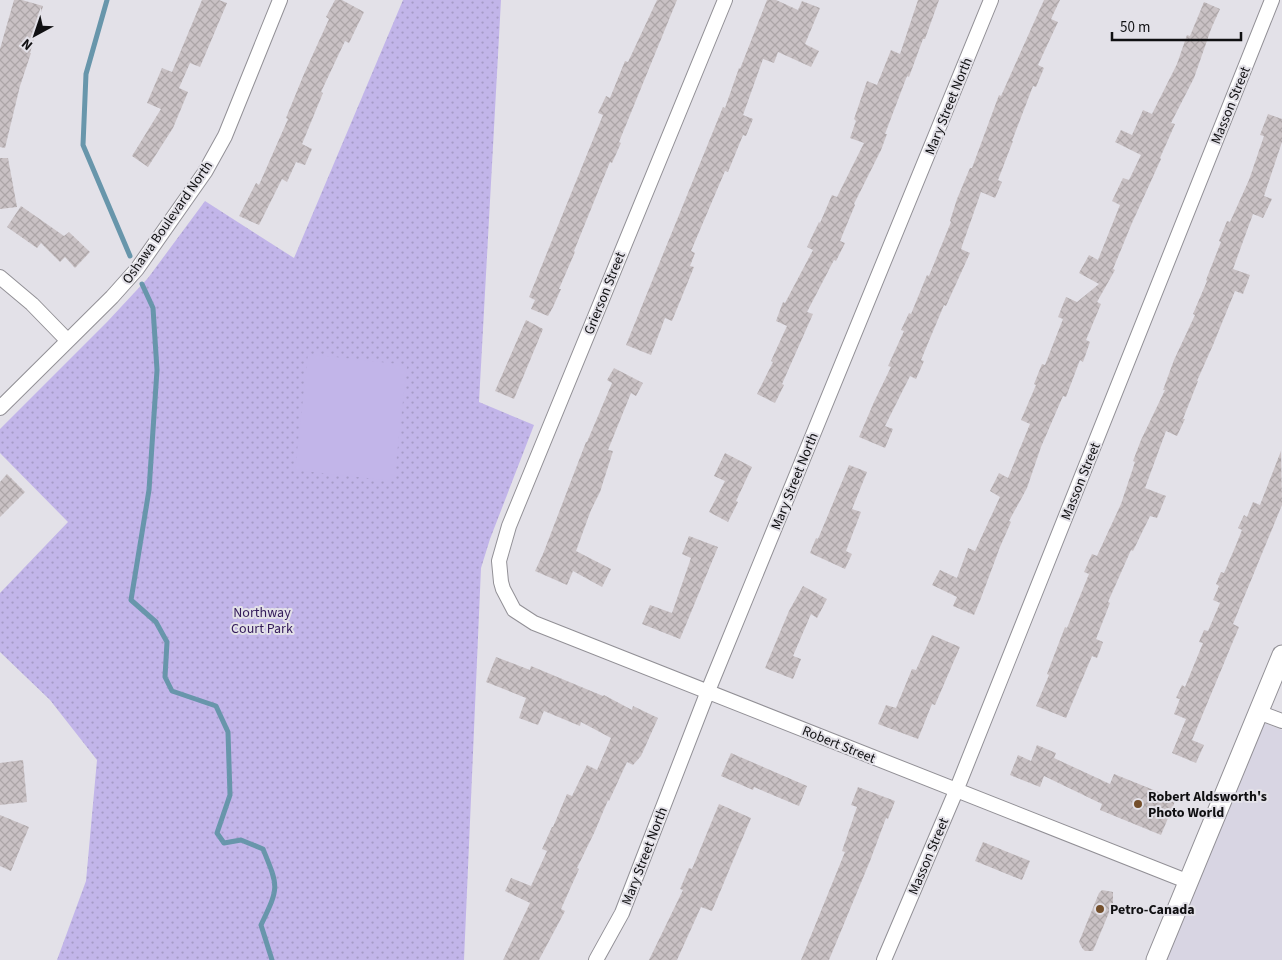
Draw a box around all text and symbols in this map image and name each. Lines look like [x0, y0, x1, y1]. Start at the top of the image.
north arrow [10, 10, 60, 60]
scale bar [1112, 10, 1241, 42]
text: 50 m [1120, 17, 1150, 38]
text: N [17, 34, 37, 55]
street label: Mary Street North [920, 55, 978, 158]
street label: Masson Street [1206, 63, 1256, 147]
street label: Oshawa Boulevard North [118, 157, 218, 288]
street label: Grierson Street [579, 249, 631, 338]
street label: Mary Street North [766, 430, 824, 533]
street label: Masson Street [1056, 439, 1106, 523]
park label: Northway Court Park [231, 603, 293, 639]
street label: Robert Street [799, 721, 879, 769]
place label: Robert Aldsworth's Photo World [1148, 787, 1267, 823]
marker: Robert Aldsworth's Photo World [1132, 798, 1144, 810]
street label: Mary Street North [617, 804, 673, 908]
street label: Masson Street [904, 814, 954, 898]
place label: Petro-Canada [1110, 900, 1195, 920]
marker: Petro-Canada [1094, 903, 1106, 915]

